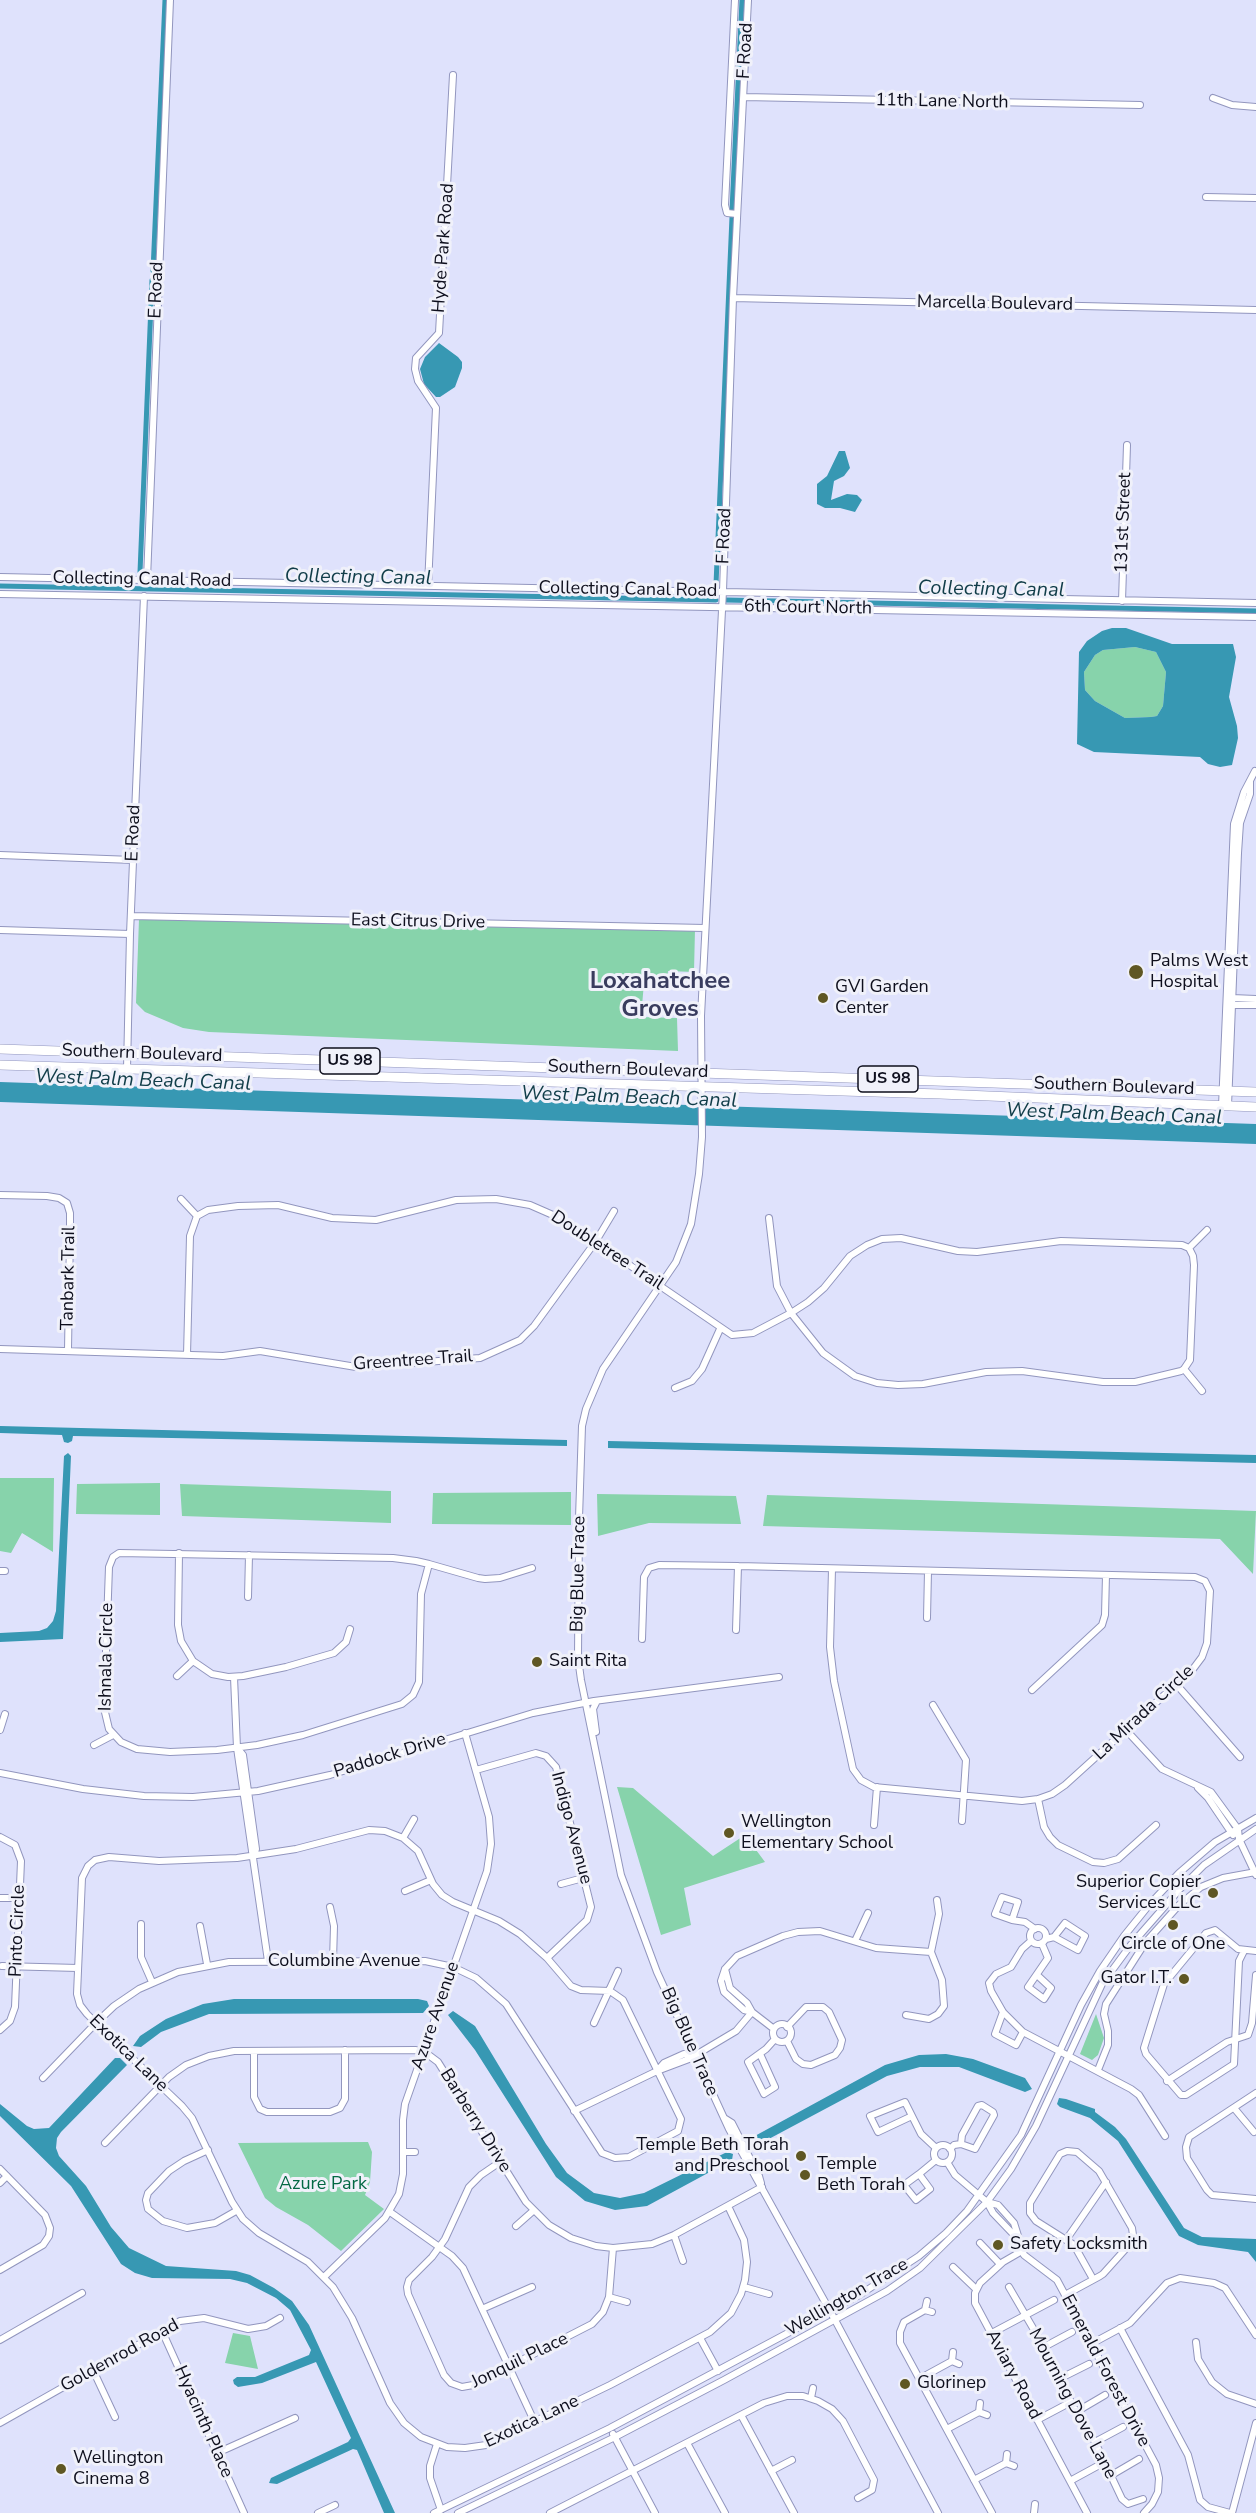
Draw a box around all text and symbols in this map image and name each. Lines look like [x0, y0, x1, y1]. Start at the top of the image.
street label: F Road [734, 22, 758, 80]
street label: 11th Lane North [875, 90, 1009, 114]
street label: Hyde Park Road [429, 182, 459, 314]
street label: E Road [145, 261, 169, 319]
street label: Marcella Boulevard [917, 292, 1073, 316]
street label: 131st Street [1111, 472, 1137, 574]
street label: F Road [713, 507, 737, 565]
water label: Collecting Canal [284, 565, 432, 591]
street label: Collecting Canal Road [52, 568, 232, 592]
water label: Collecting Canal [917, 577, 1065, 603]
street label: Collecting Canal Road [538, 578, 718, 602]
street label: 6th Court North [744, 596, 872, 620]
street label: E Road [122, 804, 146, 862]
street label: East Citrus Drive [351, 910, 485, 934]
place label: Palms West Hospital [1150, 951, 1248, 994]
marker: Palms West Hospital [1127, 963, 1145, 981]
district label: Loxahatchee Groves [590, 968, 730, 1024]
place label: GVI Garden Center [835, 977, 929, 1020]
marker: GVI Garden Center [816, 991, 830, 1005]
street label: Southern Boulevard [61, 1040, 223, 1068]
road number: US 98 [320, 1048, 380, 1074]
street label: Southern Boulevard [547, 1056, 709, 1084]
water label: West Palm Beach Canal [35, 1065, 251, 1097]
road number: US 98 [858, 1066, 918, 1092]
street label: Southern Boulevard [1033, 1073, 1195, 1101]
water label: West Palm Beach Canal [521, 1082, 737, 1114]
water label: West Palm Beach Canal [1006, 1099, 1222, 1131]
street label: Doubletree Trail [547, 1207, 667, 1295]
street label: Tanbark Trail [57, 1226, 81, 1330]
street label: Greentree Trail [352, 1346, 474, 1376]
street label: Big Blue Trace [567, 1516, 591, 1632]
street label: Ishnala Circle [95, 1603, 119, 1711]
place label: Saint Rita [549, 1651, 627, 1673]
marker: Saint Rita [530, 1655, 544, 1669]
street label: La Mirada Circle [1089, 1661, 1199, 1765]
street label: Paddock Drive [331, 1729, 449, 1783]
street label: Indigo Avenue [546, 1769, 596, 1887]
place label: Wellington Elementary School [741, 1812, 893, 1854]
marker: Wellington Elementary School [722, 1826, 736, 1840]
place label: Superior Copier Services LLC [1076, 1872, 1201, 1914]
street label: Pinto Circle [6, 1884, 30, 1978]
marker: Superior Copier Services LLC [1206, 1886, 1220, 1900]
marker: Circle of One [1166, 1918, 1180, 1932]
place label: Circle of One [1121, 1934, 1225, 1956]
street label: Columbine Avenue [268, 1951, 420, 1973]
street label: Azure Avenue [407, 1959, 465, 2073]
place label: Gator I.T. [1101, 1968, 1172, 1990]
marker: Gator I.T. [1177, 1972, 1191, 1986]
street label: Big Blue Trace [655, 1984, 723, 2100]
street label: Exotica Lane [84, 2011, 172, 2097]
street label: Barberry Drive [435, 2065, 515, 2177]
place label: Temple Beth Torah and Preschool [636, 2135, 789, 2178]
marker: Temple Beth Torah and Preschool [794, 2149, 808, 2163]
place label: Temple Beth Torah [817, 2154, 905, 2196]
marker: Temple Beth Torah [798, 2168, 812, 2182]
park label: Azure Park [279, 2174, 367, 2196]
place label: Safety Locksmith [1010, 2234, 1148, 2256]
marker: Safety Locksmith [991, 2238, 1005, 2252]
street label: Wellington Trace [782, 2254, 912, 2342]
street label: Emerald Forest Drive [1056, 2291, 1154, 2451]
street label: Goldenrod Road [57, 2315, 183, 2397]
street label: Mourning Dove Lane [1023, 2325, 1121, 2483]
street label: Aviary Road [980, 2327, 1046, 2423]
street label: Jonquil Place [468, 2328, 572, 2394]
street label: Hyacinth Place [169, 2363, 237, 2481]
place label: Glorinep [917, 2373, 986, 2395]
marker: Glorinep [898, 2377, 912, 2391]
street label: Exotica Lane [481, 2391, 583, 2453]
place label: Wellington Cinema 8 [73, 2448, 163, 2490]
marker: Wellington Cinema 8 [54, 2462, 68, 2476]

